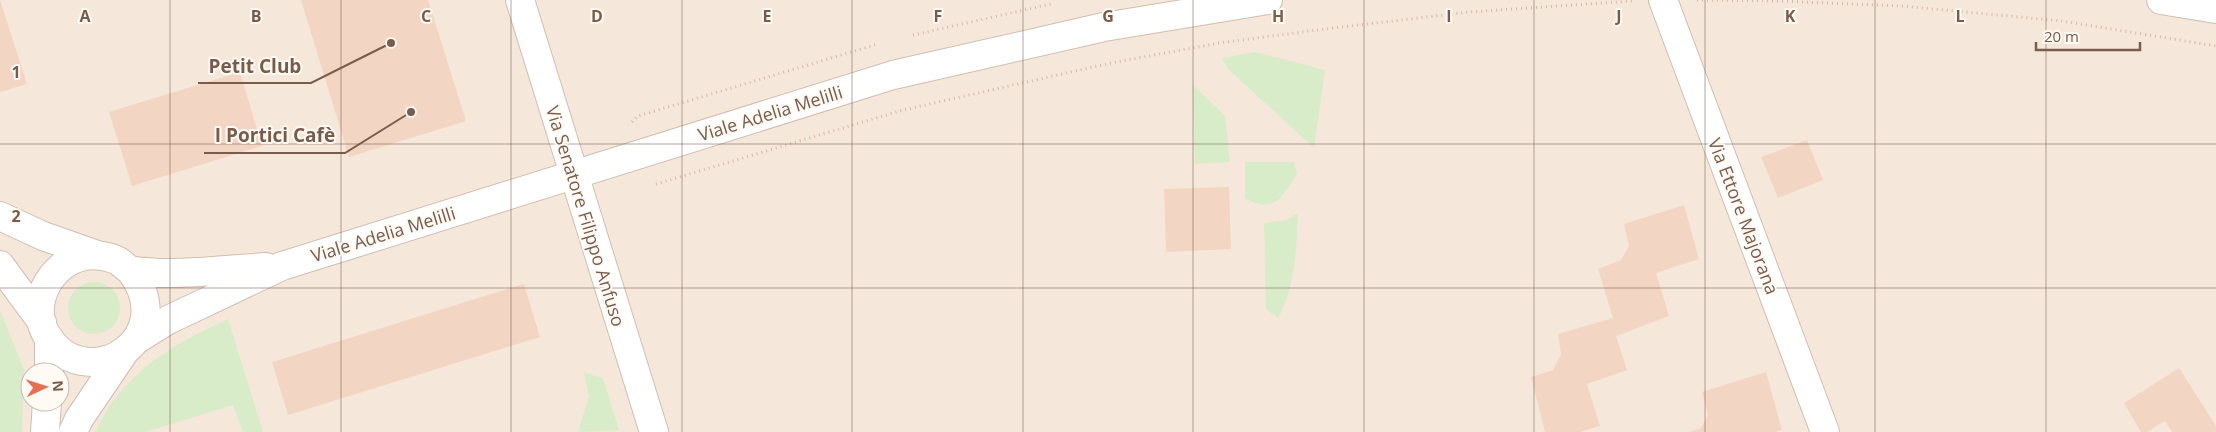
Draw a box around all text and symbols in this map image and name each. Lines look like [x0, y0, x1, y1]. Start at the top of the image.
text: A [79, 5, 91, 27]
text: B [251, 5, 261, 27]
text: C [421, 5, 431, 27]
text: D [591, 5, 603, 27]
text: E [763, 5, 772, 27]
text: F [934, 5, 942, 27]
text: G [1102, 5, 1114, 27]
text: H [1272, 5, 1284, 27]
text: I [1446, 5, 1452, 27]
text: J [1614, 5, 1622, 27]
text: K [1785, 5, 1796, 27]
text: L [1955, 5, 1965, 27]
scale bar [2036, 20, 2140, 52]
text: 20 m [2044, 26, 2079, 46]
callout: Petit Club [198, 49, 311, 83]
text: Petit Club [209, 53, 301, 79]
text: 1 [11, 61, 21, 83]
street label: Viale Adelia Melilli [695, 80, 845, 146]
street label: Via Senatore Filippo Anfuso [541, 103, 631, 329]
callout: I Portici Cafè [204, 119, 345, 153]
text: I Portici Cafè [215, 122, 335, 148]
street label: Via Ettore Majorana [1703, 134, 1785, 298]
street label: Viale Adelia Melilli [308, 201, 458, 267]
text: 2 [11, 205, 21, 227]
north arrow [20, 362, 70, 412]
text: N [49, 380, 68, 392]

